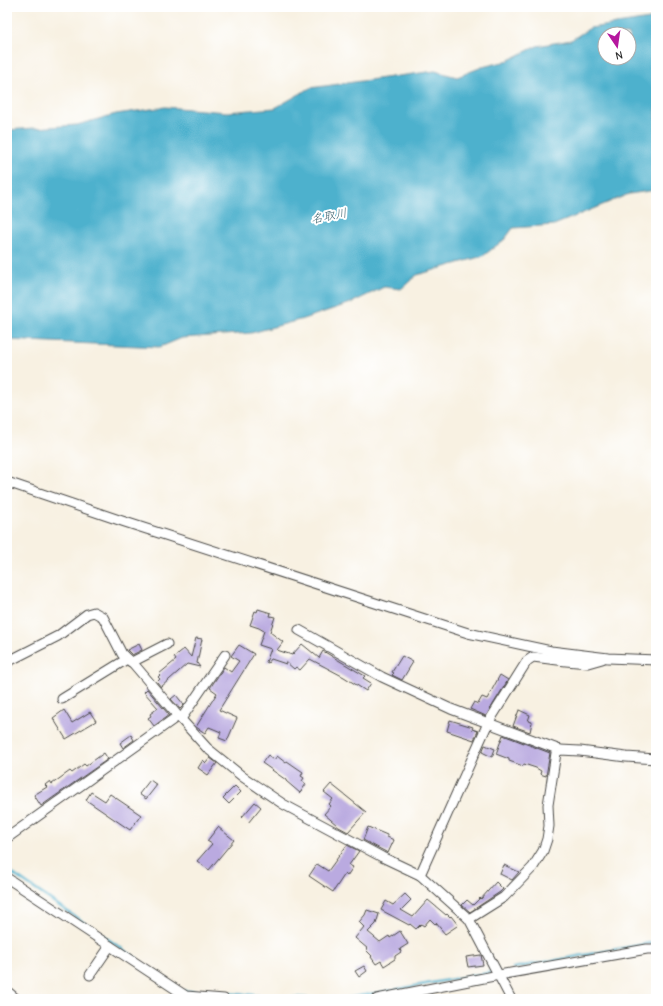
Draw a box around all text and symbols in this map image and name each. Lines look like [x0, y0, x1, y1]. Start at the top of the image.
north arrow [597, 26, 637, 66]
text: N [614, 48, 624, 62]
water label: 名取川 [310, 206, 348, 226]

